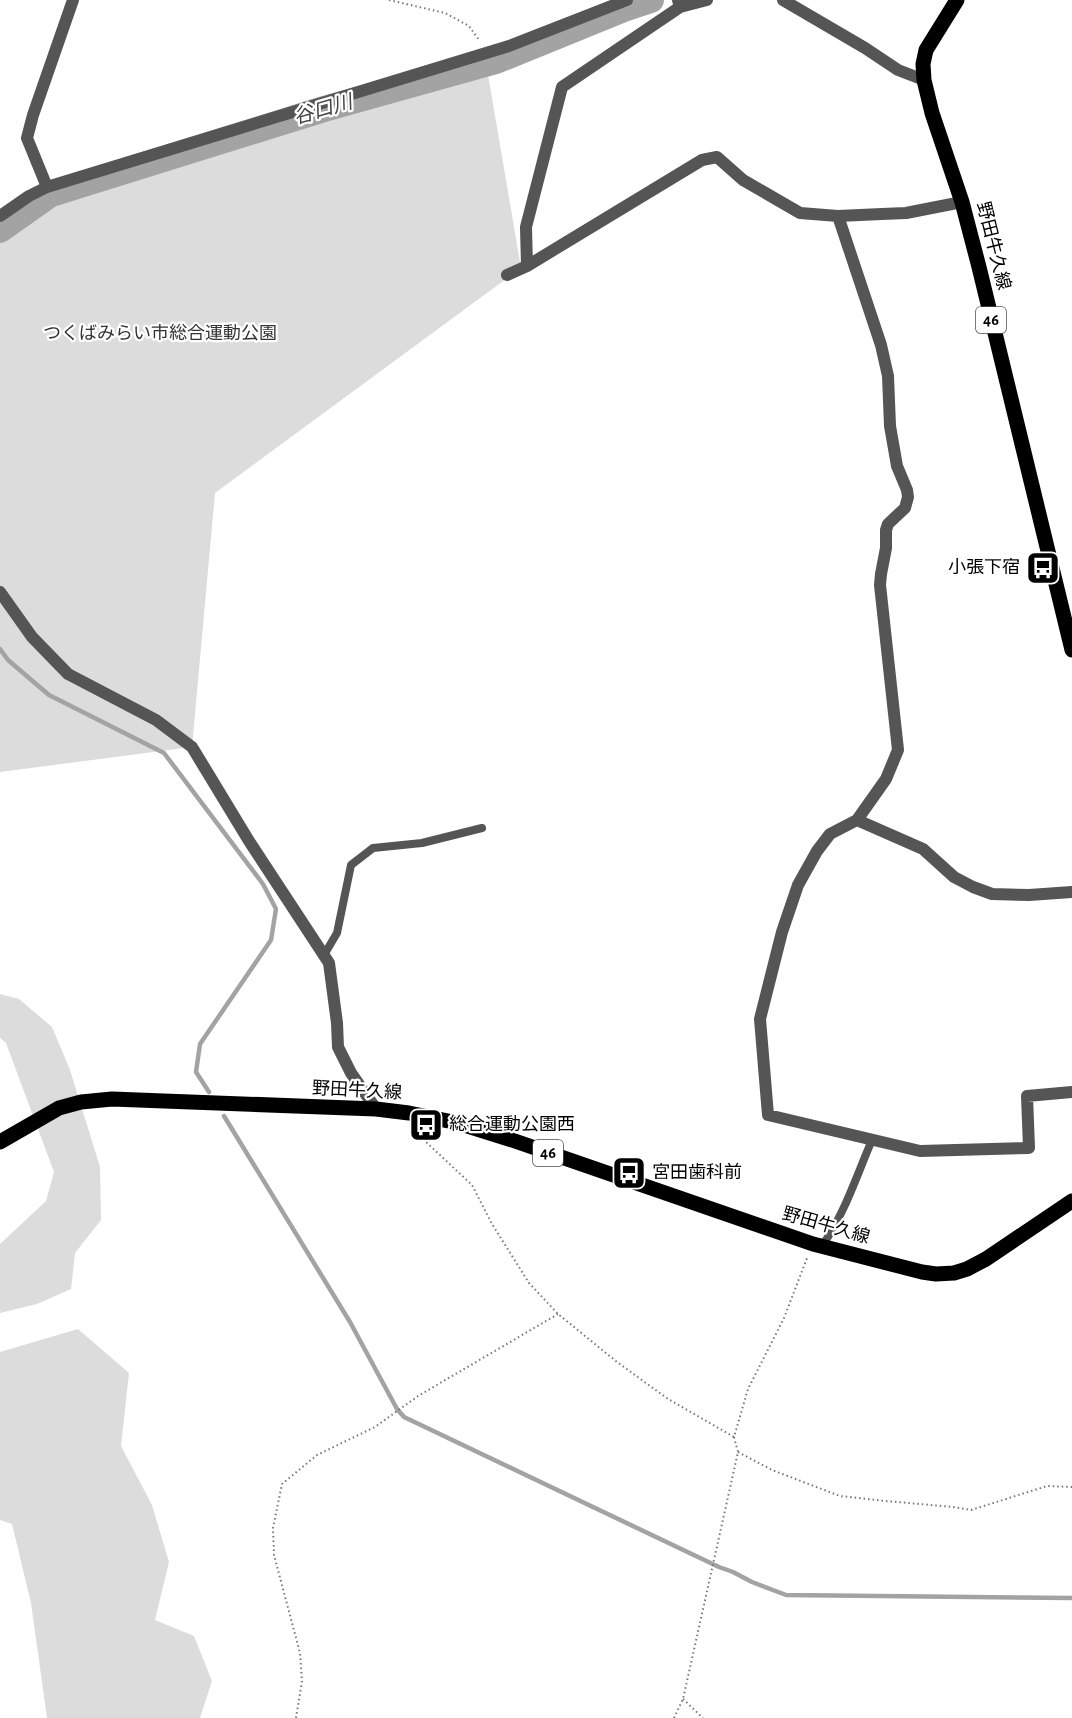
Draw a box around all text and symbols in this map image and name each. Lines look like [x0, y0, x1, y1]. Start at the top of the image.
water label: 谷口川 [291, 91, 357, 128]
street label: 野田牛久線 [973, 200, 1015, 292]
road number: 46 [976, 307, 1006, 333]
park label: つくばみらい市総合運動公園 [43, 323, 277, 343]
bus stop icon: 小張下宿 [1025, 550, 1061, 586]
place label: 小張下宿 [948, 558, 1020, 577]
street label: 野田牛久線 [312, 1078, 403, 1102]
bus stop icon: 総合運動公園西 [408, 1107, 444, 1143]
place label: 総合運動公園西 [449, 1114, 575, 1134]
road number: 46 [533, 1140, 563, 1166]
bus stop icon: 宮田歯科前 [611, 1155, 647, 1191]
place label: 宮田歯科前 [652, 1162, 742, 1182]
street label: 野田牛久線 [780, 1203, 872, 1247]

